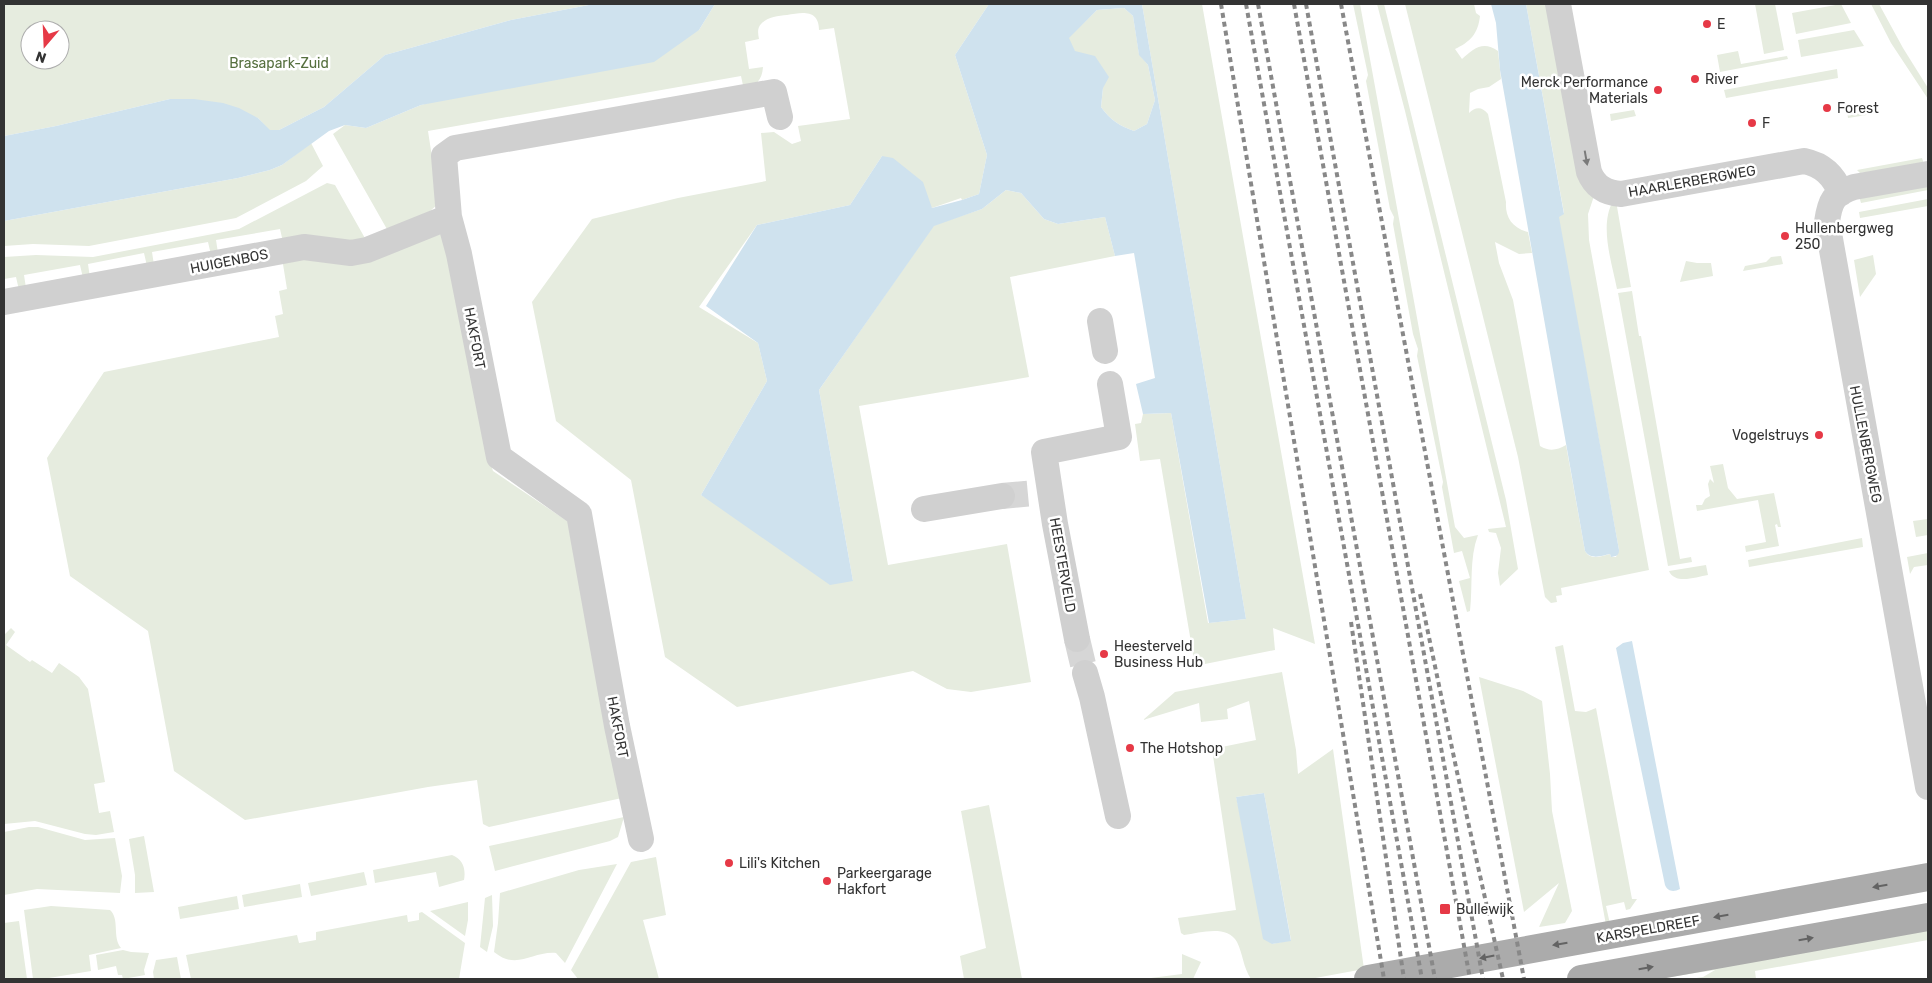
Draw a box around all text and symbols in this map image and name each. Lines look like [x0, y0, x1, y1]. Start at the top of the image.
place label: E [1717, 16, 1725, 33]
marker: E [1701, 18, 1713, 30]
north arrow [20, 20, 70, 70]
text: N [33, 47, 48, 66]
park label: Brasapark-Zuid [229, 55, 329, 72]
place label: River [1705, 71, 1739, 88]
marker: River [1689, 73, 1701, 85]
place label: Merck Performance Materials [1521, 74, 1648, 107]
marker: Merck Performance Materials [1652, 84, 1664, 96]
place label: Forest [1837, 100, 1879, 117]
marker: Forest [1821, 102, 1833, 114]
place label: F [1762, 115, 1770, 132]
marker: F [1746, 117, 1758, 129]
one-way arrow [1583, 150, 1591, 166]
street label: HAARLERBERGWEG [1627, 162, 1757, 201]
place label: Hullenbergweg 250 [1795, 220, 1894, 253]
marker: Hullenbergweg 250 [1779, 230, 1791, 242]
street label: HUIGENBOS [189, 246, 270, 277]
street label: HAKFORT [460, 306, 489, 370]
street label: HULLENBERGWEG [1846, 384, 1885, 504]
place label: Vogelstruys [1732, 427, 1809, 444]
marker: Vogelstruys [1813, 429, 1825, 441]
street label: HEESTERVELD [1046, 516, 1079, 614]
place label: Heesterveld Business Hub [1114, 638, 1203, 671]
marker: Heesterveld Business Hub [1098, 648, 1110, 660]
street label: HAKFORT [603, 695, 632, 759]
place label: The Hotshop [1140, 740, 1223, 757]
marker: The Hotshop [1124, 742, 1136, 754]
place label: Lili's Kitchen [739, 855, 820, 872]
marker: Lili's Kitchen [723, 857, 735, 869]
place label: Parkeergarage Hakfort [837, 865, 932, 898]
marker: Parkeergarage Hakfort [821, 875, 833, 887]
one-way arrow [1872, 883, 1888, 891]
place label: Bullewijk [1456, 901, 1514, 918]
marker: Bullewijk [1438, 902, 1452, 916]
street label: KARSPELDREEF [1595, 912, 1701, 947]
one-way arrow [1712, 912, 1728, 920]
one-way arrow [1798, 934, 1814, 942]
one-way arrow [1552, 940, 1568, 948]
one-way arrow [1478, 954, 1494, 962]
one-way arrow [1638, 963, 1654, 971]

